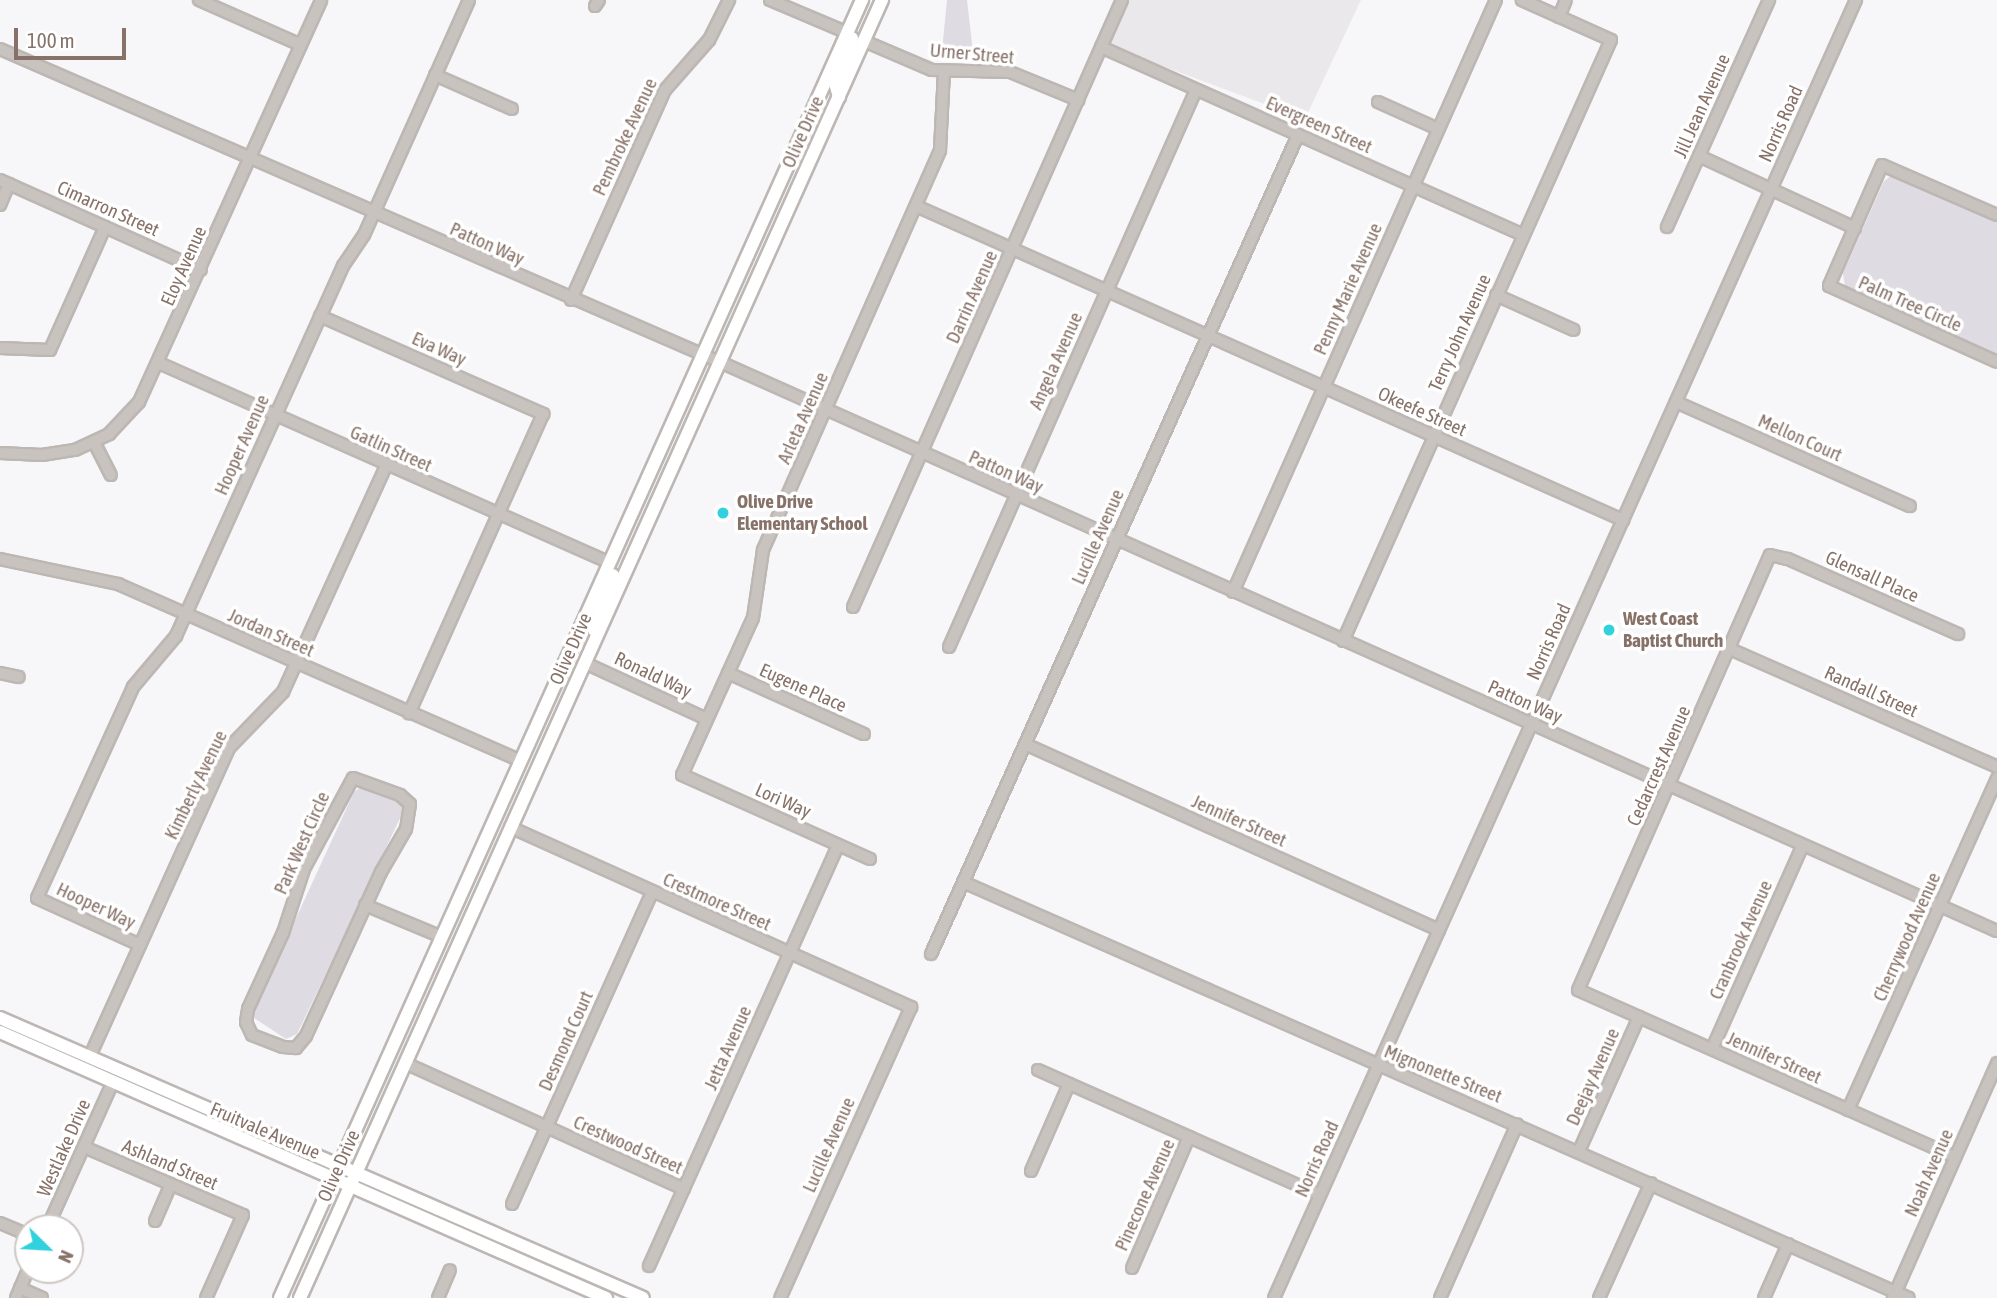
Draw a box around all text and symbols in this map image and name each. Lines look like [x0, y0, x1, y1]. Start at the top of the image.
scale bar [18, 14, 130, 58]
text: 100 m [27, 28, 75, 52]
street label: Urner Street [929, 39, 1015, 69]
street label: Jill Jean Avenue [1669, 51, 1735, 161]
street label: Pembroke Avenue [588, 75, 662, 199]
street label: Norris Road [1754, 82, 1808, 166]
street label: Evergreen Street [1262, 91, 1376, 159]
street label: Olive Drive [777, 93, 829, 171]
street label: Cimarron Street [54, 176, 162, 242]
street label: Patton Way [446, 217, 528, 271]
street label: Penny Marie Avenue [1309, 220, 1387, 358]
street label: Eloy Avenue [156, 223, 212, 309]
street label: Darrin Avenue [941, 247, 1003, 347]
street label: Terry John Avenue [1424, 271, 1496, 395]
street label: Palm Tree Circle [1855, 271, 1965, 337]
street label: Angela Avenue [1024, 309, 1088, 413]
street label: Eva Way [408, 327, 470, 371]
street label: Arleta Avenue [773, 369, 833, 467]
street label: Okeefe Street [1374, 382, 1470, 442]
street label: Hooper Avenue [210, 391, 274, 499]
street label: Mellon Court [1754, 409, 1846, 467]
street label: Gatlin Street [346, 421, 436, 477]
street label: Patton Way [965, 445, 1047, 499]
street label: Lucille Avenue [1067, 486, 1129, 588]
place label: Olive Drive Elementary School [737, 491, 868, 535]
marker: Olive Drive Elementary School [715, 505, 731, 521]
street label: Glensall Place [1822, 546, 1922, 608]
street label: Norris Road [1522, 600, 1576, 684]
street label: Jordan Street [224, 604, 318, 662]
place label: West Coast Baptist Church [1623, 608, 1723, 652]
street label: Olive Drive [545, 610, 597, 688]
marker: West Coast Baptist Church [1601, 622, 1617, 638]
street label: Ronald Way [611, 647, 695, 703]
street label: Eugene Place [756, 659, 850, 717]
street label: Randall Street [1821, 661, 1921, 723]
street label: Patton Way [1484, 675, 1566, 729]
street label: Cedarcrest Avenue [1622, 702, 1696, 830]
street label: Kimberly Avenue [160, 727, 232, 843]
street label: Lori Way [752, 779, 814, 823]
street label: Park West Circle [269, 788, 335, 898]
street label: Jennifer Street [1188, 790, 1290, 852]
street label: Crestmore Street [659, 868, 775, 936]
street label: Cherrywood Avenue [1868, 869, 1946, 1005]
street label: Cranbrook Avenue [1705, 877, 1777, 1003]
street label: Hooper Way [53, 878, 139, 934]
street label: Desmond Court [534, 988, 598, 1094]
street label: Jetta Avenue [699, 1002, 757, 1094]
street label: Deejay Avenue [1561, 1025, 1625, 1129]
street label: Jennifer Street [1723, 1027, 1825, 1089]
street label: Mignonette Street [1381, 1040, 1505, 1108]
street label: Lucille Avenue [798, 1094, 860, 1196]
street label: Westlake Drive [32, 1096, 96, 1200]
street label: Fruitvale Avenue [207, 1098, 323, 1164]
street label: Crestwood Street [570, 1111, 686, 1179]
street label: Norris Road [1290, 1117, 1344, 1201]
street label: Noah Avenue [1900, 1126, 1958, 1220]
street label: Olive Drive [313, 1127, 365, 1205]
street label: Ashland Street [119, 1135, 221, 1195]
street label: Pinecone Avenue [1110, 1136, 1180, 1254]
north arrow [14, 1214, 84, 1284]
text: N [54, 1247, 79, 1266]

